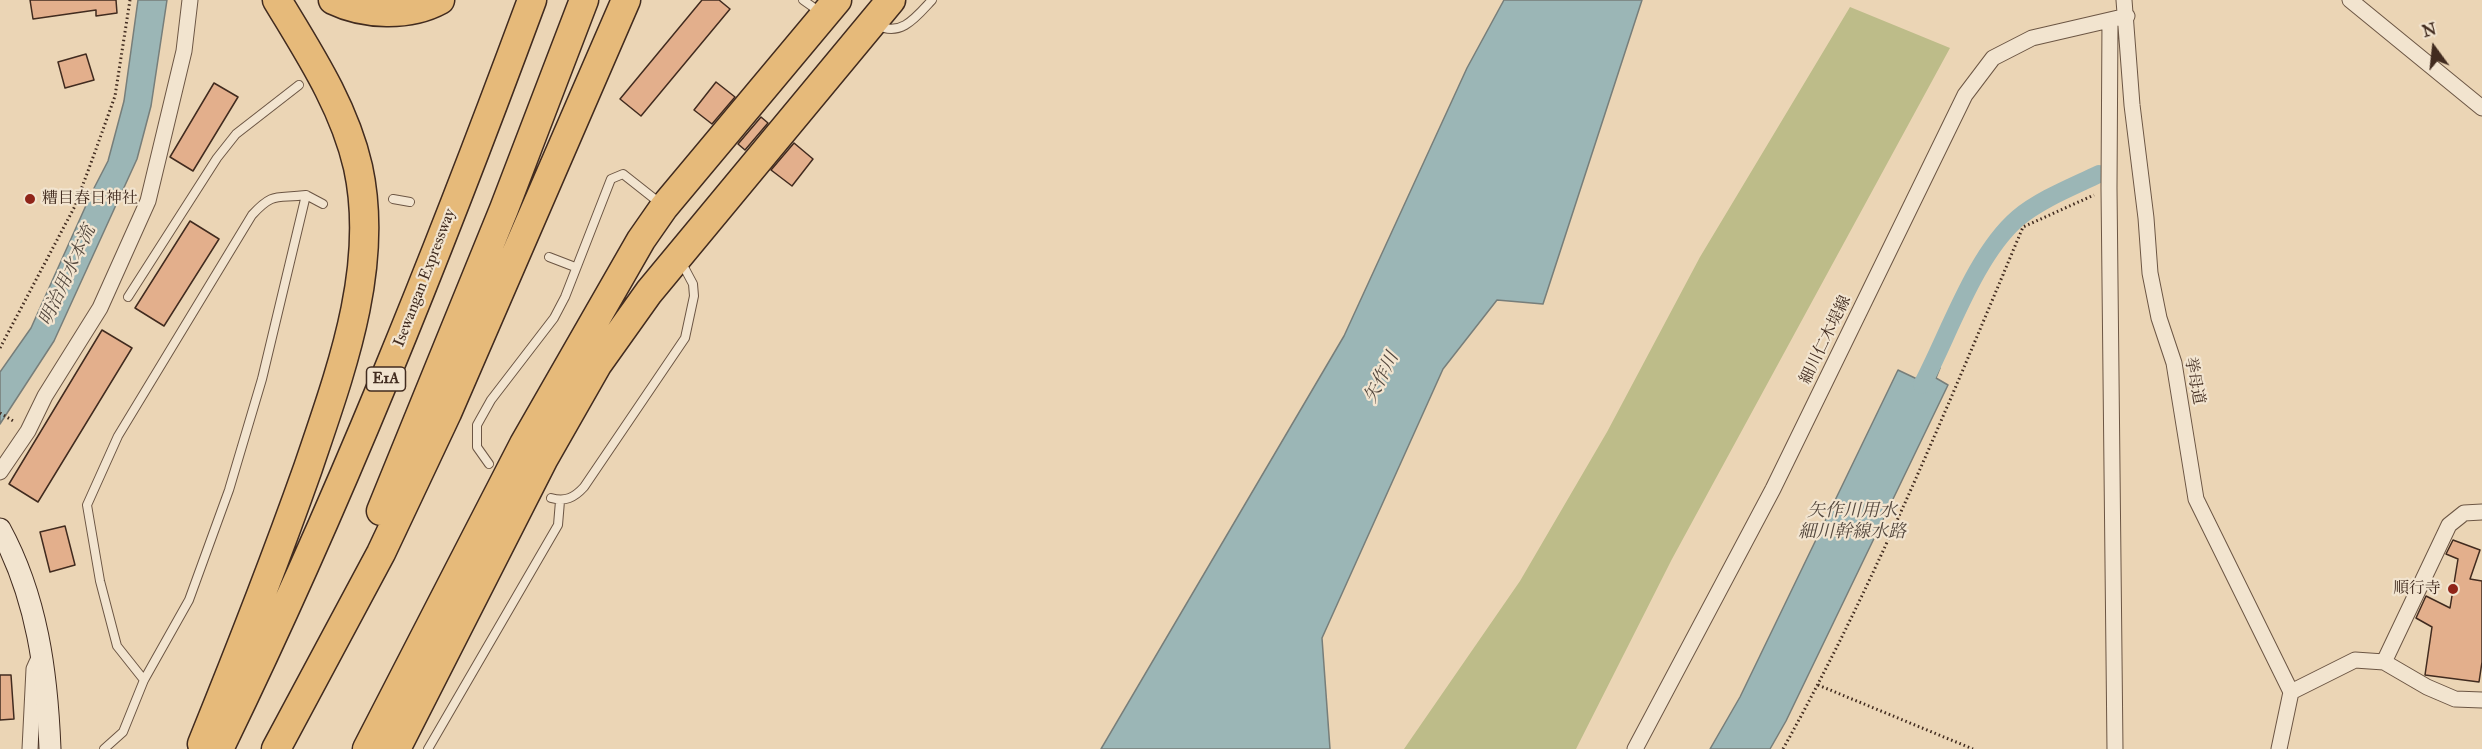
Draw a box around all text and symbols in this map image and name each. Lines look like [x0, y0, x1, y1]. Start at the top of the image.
north arrow [2404, 18, 2464, 78]
text: N [2420, 19, 2438, 41]
place label: 糟目春日神社 [42, 189, 138, 209]
marker: 糟目春日神社 [23, 192, 37, 206]
street label: Isewangan Expressway [390, 206, 460, 350]
water label: 明治用水本流 [35, 222, 101, 330]
street label: 細川仁木堤線 [1796, 293, 1856, 387]
water label: 矢作川 [1360, 349, 1404, 407]
street label: 挙母道 [2180, 356, 2208, 406]
road number: E1A [366, 367, 406, 391]
water label: 矢作川用水 細川幹線水路 [1798, 501, 1906, 544]
place label: 順行寺 [2393, 579, 2441, 599]
marker: 順行寺 [2446, 582, 2460, 596]

